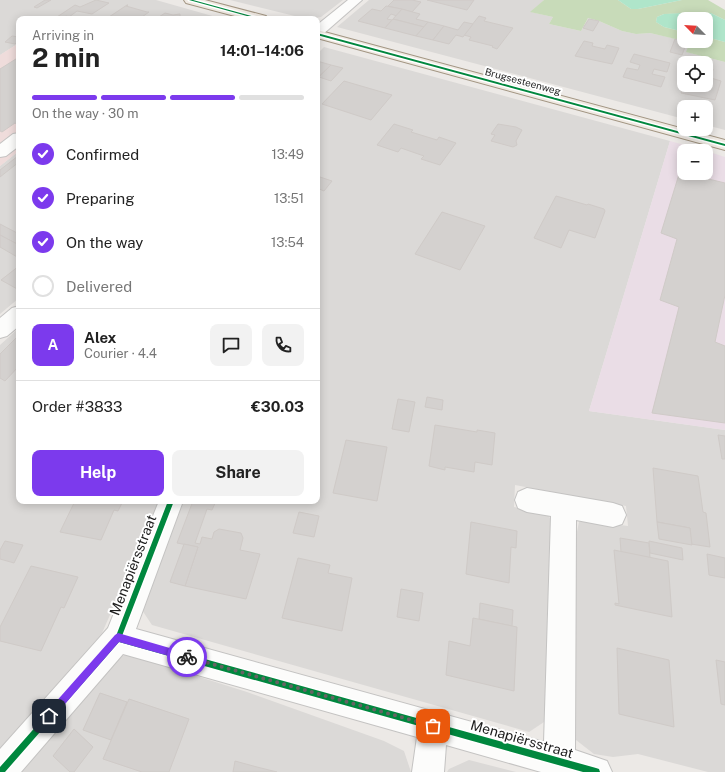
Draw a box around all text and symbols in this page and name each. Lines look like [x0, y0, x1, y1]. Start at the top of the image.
north arrow [677, 12, 713, 48]
map controls [677, 12, 713, 180]
text: Arriving in [32, 28, 94, 43]
text: 2 min [32, 42, 100, 73]
text: 14:01–14:06 [220, 42, 304, 59]
button: locate [677, 56, 713, 92]
street label: Brugsesteenweg [484, 65, 562, 97]
button: + [677, 100, 713, 136]
text: On the way · 30 m [32, 106, 139, 121]
icon: check [32, 143, 54, 165]
button: − [677, 144, 713, 180]
text: Confirmed [66, 146, 139, 163]
text: 13:49 [271, 147, 304, 162]
icon: check [32, 187, 54, 209]
text: Preparing [66, 190, 135, 207]
text: 13:51 [274, 191, 304, 206]
icon: check [32, 231, 54, 253]
text: On the way [66, 234, 143, 251]
text: 13:54 [271, 235, 304, 250]
text: Delivered [66, 278, 132, 295]
button: chat [210, 324, 252, 366]
button: phone [262, 324, 304, 366]
text: Alex [84, 329, 116, 346]
text: A [48, 336, 58, 353]
text: Courier · 4.4 [84, 346, 157, 361]
text: Order #3833 [32, 398, 122, 415]
text: €30.03 [251, 398, 304, 415]
button: Help [32, 450, 164, 496]
button: Share [172, 450, 304, 496]
street label: Menapiërsstraat [106, 512, 160, 618]
courier [167, 637, 207, 677]
icon: bike [176, 646, 198, 668]
pin [32, 699, 66, 733]
icon: home [38, 705, 60, 727]
pin [416, 709, 450, 743]
icon: bag [422, 715, 444, 737]
street label: Menapiërsstraat [469, 717, 575, 761]

